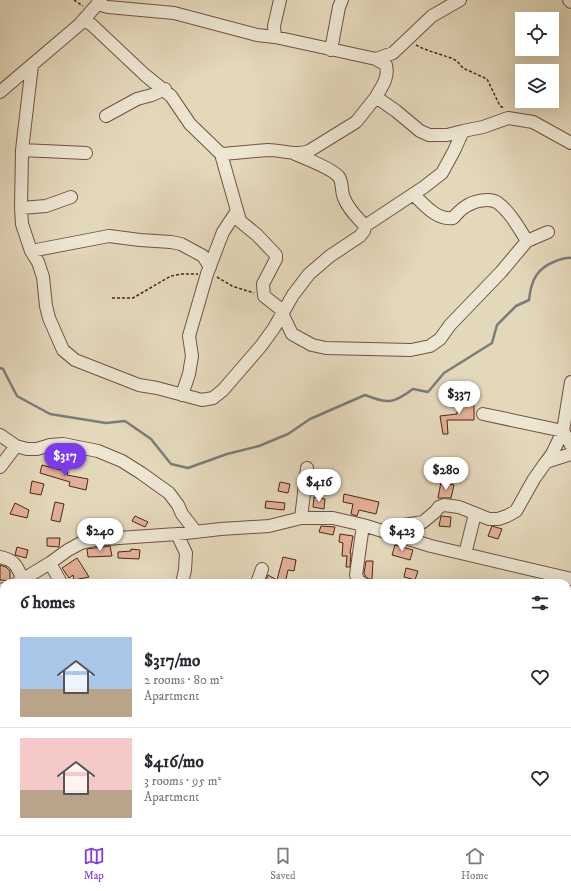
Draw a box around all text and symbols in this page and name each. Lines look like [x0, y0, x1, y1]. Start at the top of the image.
map controls [515, 12, 559, 108]
button: locate [515, 12, 559, 56]
button: layers [515, 64, 559, 108]
pin: $337 [435, 381, 483, 415]
text: $337 [447, 386, 471, 402]
pin: $317 [41, 443, 89, 477]
text: $317 [53, 448, 77, 464]
pin: $280 [422, 457, 470, 491]
text: $280 [433, 462, 459, 478]
pin: $416 [295, 469, 343, 503]
text: $416 [306, 474, 332, 490]
pin: $240 [76, 518, 124, 552]
pin: $423 [378, 518, 426, 552]
text: $240 [86, 523, 114, 539]
text: $423 [389, 523, 415, 539]
text: 6 homes [20, 592, 75, 614]
icon: filters [529, 592, 551, 614]
text: $317/mo [144, 650, 200, 672]
icon: home [52, 653, 100, 701]
icon: heart [529, 666, 551, 688]
text: 2 rooms · 80 m² [144, 672, 223, 688]
text: Apartment [144, 688, 199, 704]
text: $416/mo [144, 751, 204, 773]
icon: home [52, 754, 100, 802]
icon: heart [529, 767, 551, 789]
text: 3 rooms · 95 m² [144, 773, 221, 789]
text: Apartment [144, 789, 199, 805]
tab: Map [83, 845, 105, 883]
tab: Saved [270, 845, 296, 883]
tab: Home [461, 845, 488, 883]

